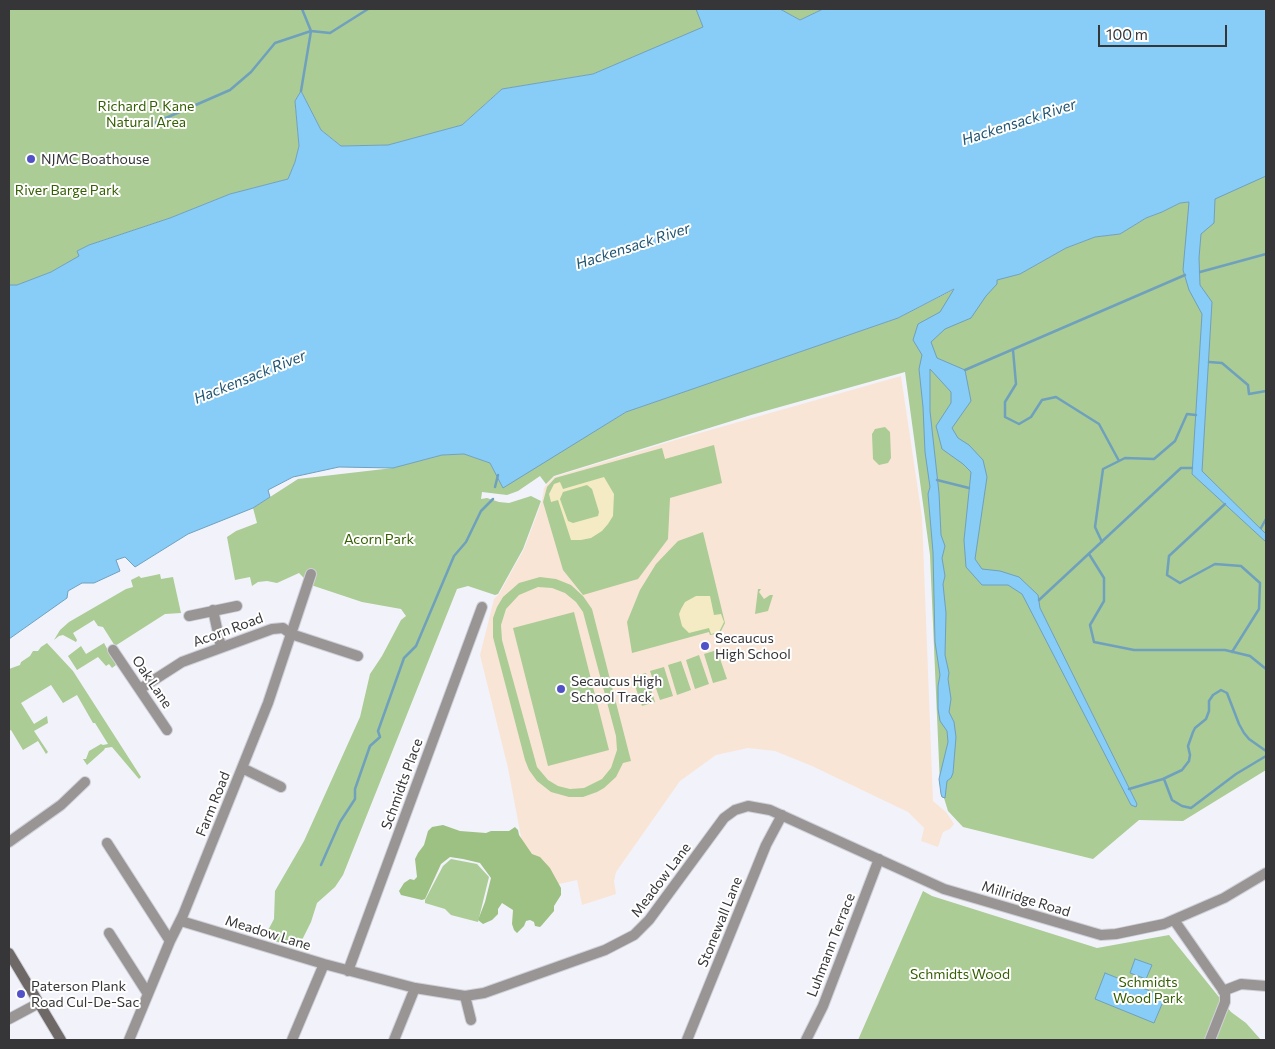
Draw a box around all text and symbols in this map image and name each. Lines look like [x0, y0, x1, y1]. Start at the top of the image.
scale bar [1100, 15, 1229, 47]
text: 100 m [1106, 25, 1148, 43]
water label: Hackensack River [960, 95, 1078, 149]
park label: Richard P. Kane Natural Area [98, 98, 194, 130]
place label: NJMC Boathouse [41, 151, 149, 167]
marker: NJMC Boathouse [25, 153, 37, 165]
park label: River Barge Park [15, 182, 119, 198]
water label: Hackensack River [574, 219, 692, 273]
water label: Hackensack River [191, 346, 309, 408]
park label: Acorn Park [344, 531, 414, 547]
street label: Acorn Road [191, 610, 265, 650]
place label: Secaucus High School [715, 630, 791, 662]
marker: Secaucus High School [699, 640, 711, 652]
street label: Oak Lane [128, 653, 176, 711]
place label: Secaucus High School Track [571, 673, 662, 706]
marker: Secaucus High School Track [555, 683, 567, 695]
street label: Schmidts Place [378, 736, 426, 832]
street label: Farm Road [192, 769, 234, 839]
street label: Meadow Lane [628, 839, 694, 921]
street label: Stonewall Lane [694, 874, 746, 970]
street label: Millridge Road [980, 878, 1072, 920]
street label: Luhmann Terrace [803, 891, 859, 999]
street label: Meadow Lane [223, 912, 313, 954]
park label: Schmidts Wood [910, 966, 1010, 982]
park label: Schmidts Wood Park [1113, 974, 1183, 1006]
place label: Paterson Plank Road Cul-De-Sac [31, 978, 139, 1010]
marker: Paterson Plank Road Cul-De-Sac [15, 988, 27, 1000]

